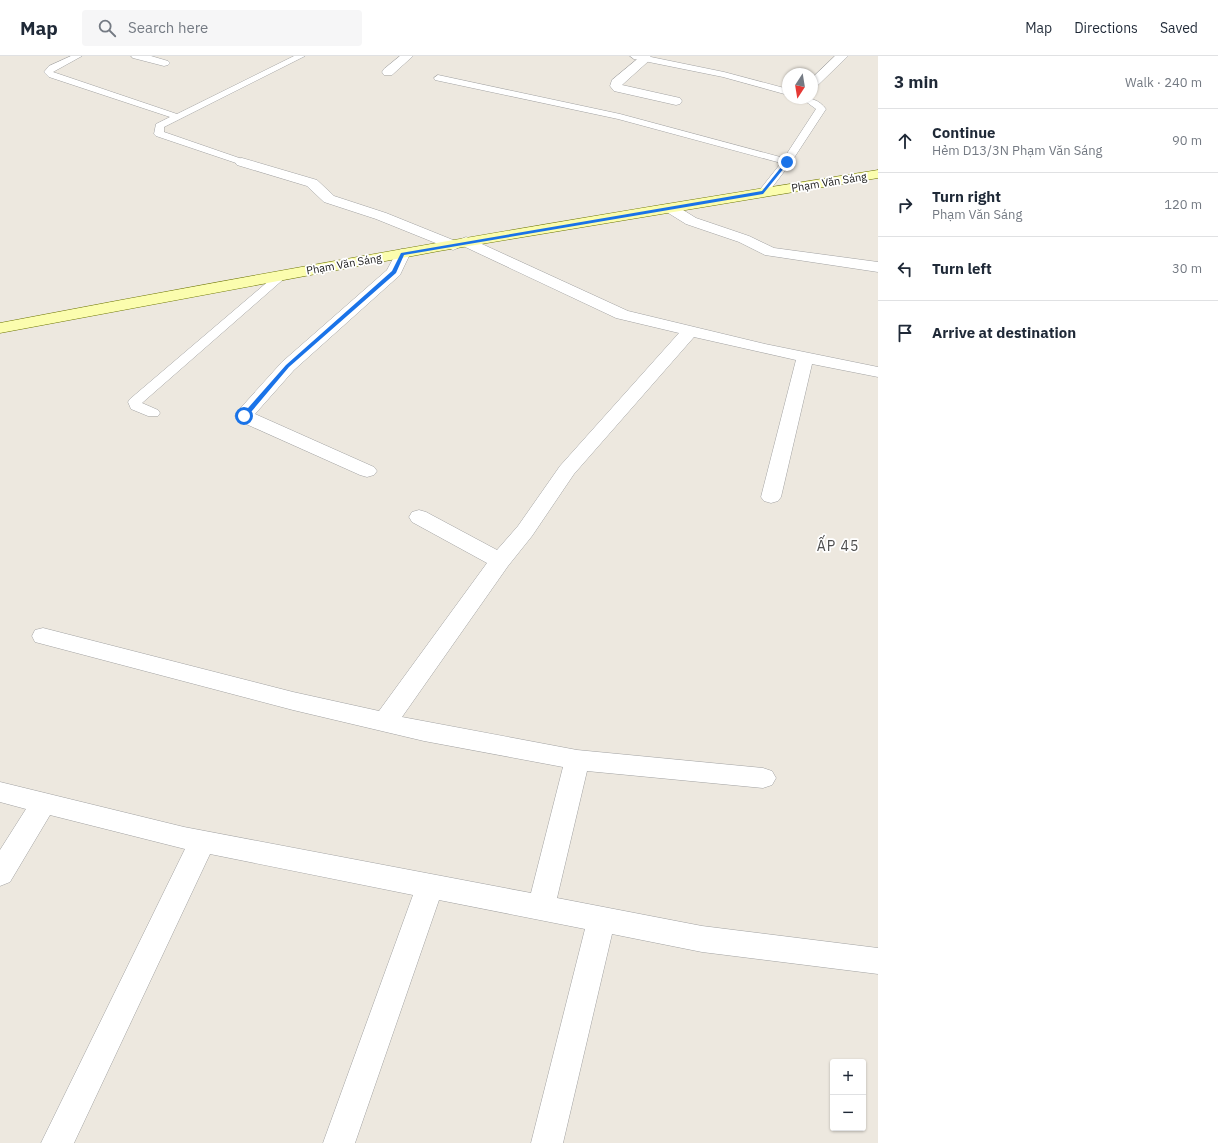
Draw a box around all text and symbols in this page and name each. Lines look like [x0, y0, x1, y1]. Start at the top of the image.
search box [82, 10, 362, 46]
text: Map [20, 16, 58, 40]
icon: search [96, 17, 118, 39]
text: Search here [128, 18, 208, 37]
text: Map [1025, 19, 1052, 37]
text: Directions [1074, 19, 1138, 37]
text: Saved [1160, 19, 1198, 37]
north arrow [782, 68, 818, 104]
text: 3 min [894, 71, 938, 93]
text: Walk · 240 m [1125, 74, 1202, 91]
text: Continue [932, 123, 996, 142]
icon: ahead [894, 130, 916, 152]
text: 90 m [1172, 132, 1202, 149]
text: Hẻm D13/3N Phạm Văn Sáng [932, 142, 1102, 159]
route end [778, 153, 796, 171]
street label: Phạm Văn Sáng [790, 169, 868, 195]
text: Turn right [932, 187, 1001, 206]
icon: right [894, 194, 916, 216]
text: 120 m [1164, 196, 1202, 213]
text: Phạm Văn Sáng [932, 206, 1022, 223]
street label: Phạm Văn Sáng [305, 250, 383, 278]
icon: left [894, 258, 916, 280]
text: Turn left [932, 259, 992, 278]
text: 30 m [1172, 260, 1202, 277]
icon: arrive [894, 322, 916, 344]
text: Arrive at destination [932, 323, 1076, 342]
route start [235, 407, 253, 425]
district label: ẤP 45 [817, 534, 859, 555]
map controls [830, 1059, 866, 1131]
button: + [830, 1059, 866, 1095]
button: − [830, 1095, 866, 1131]

